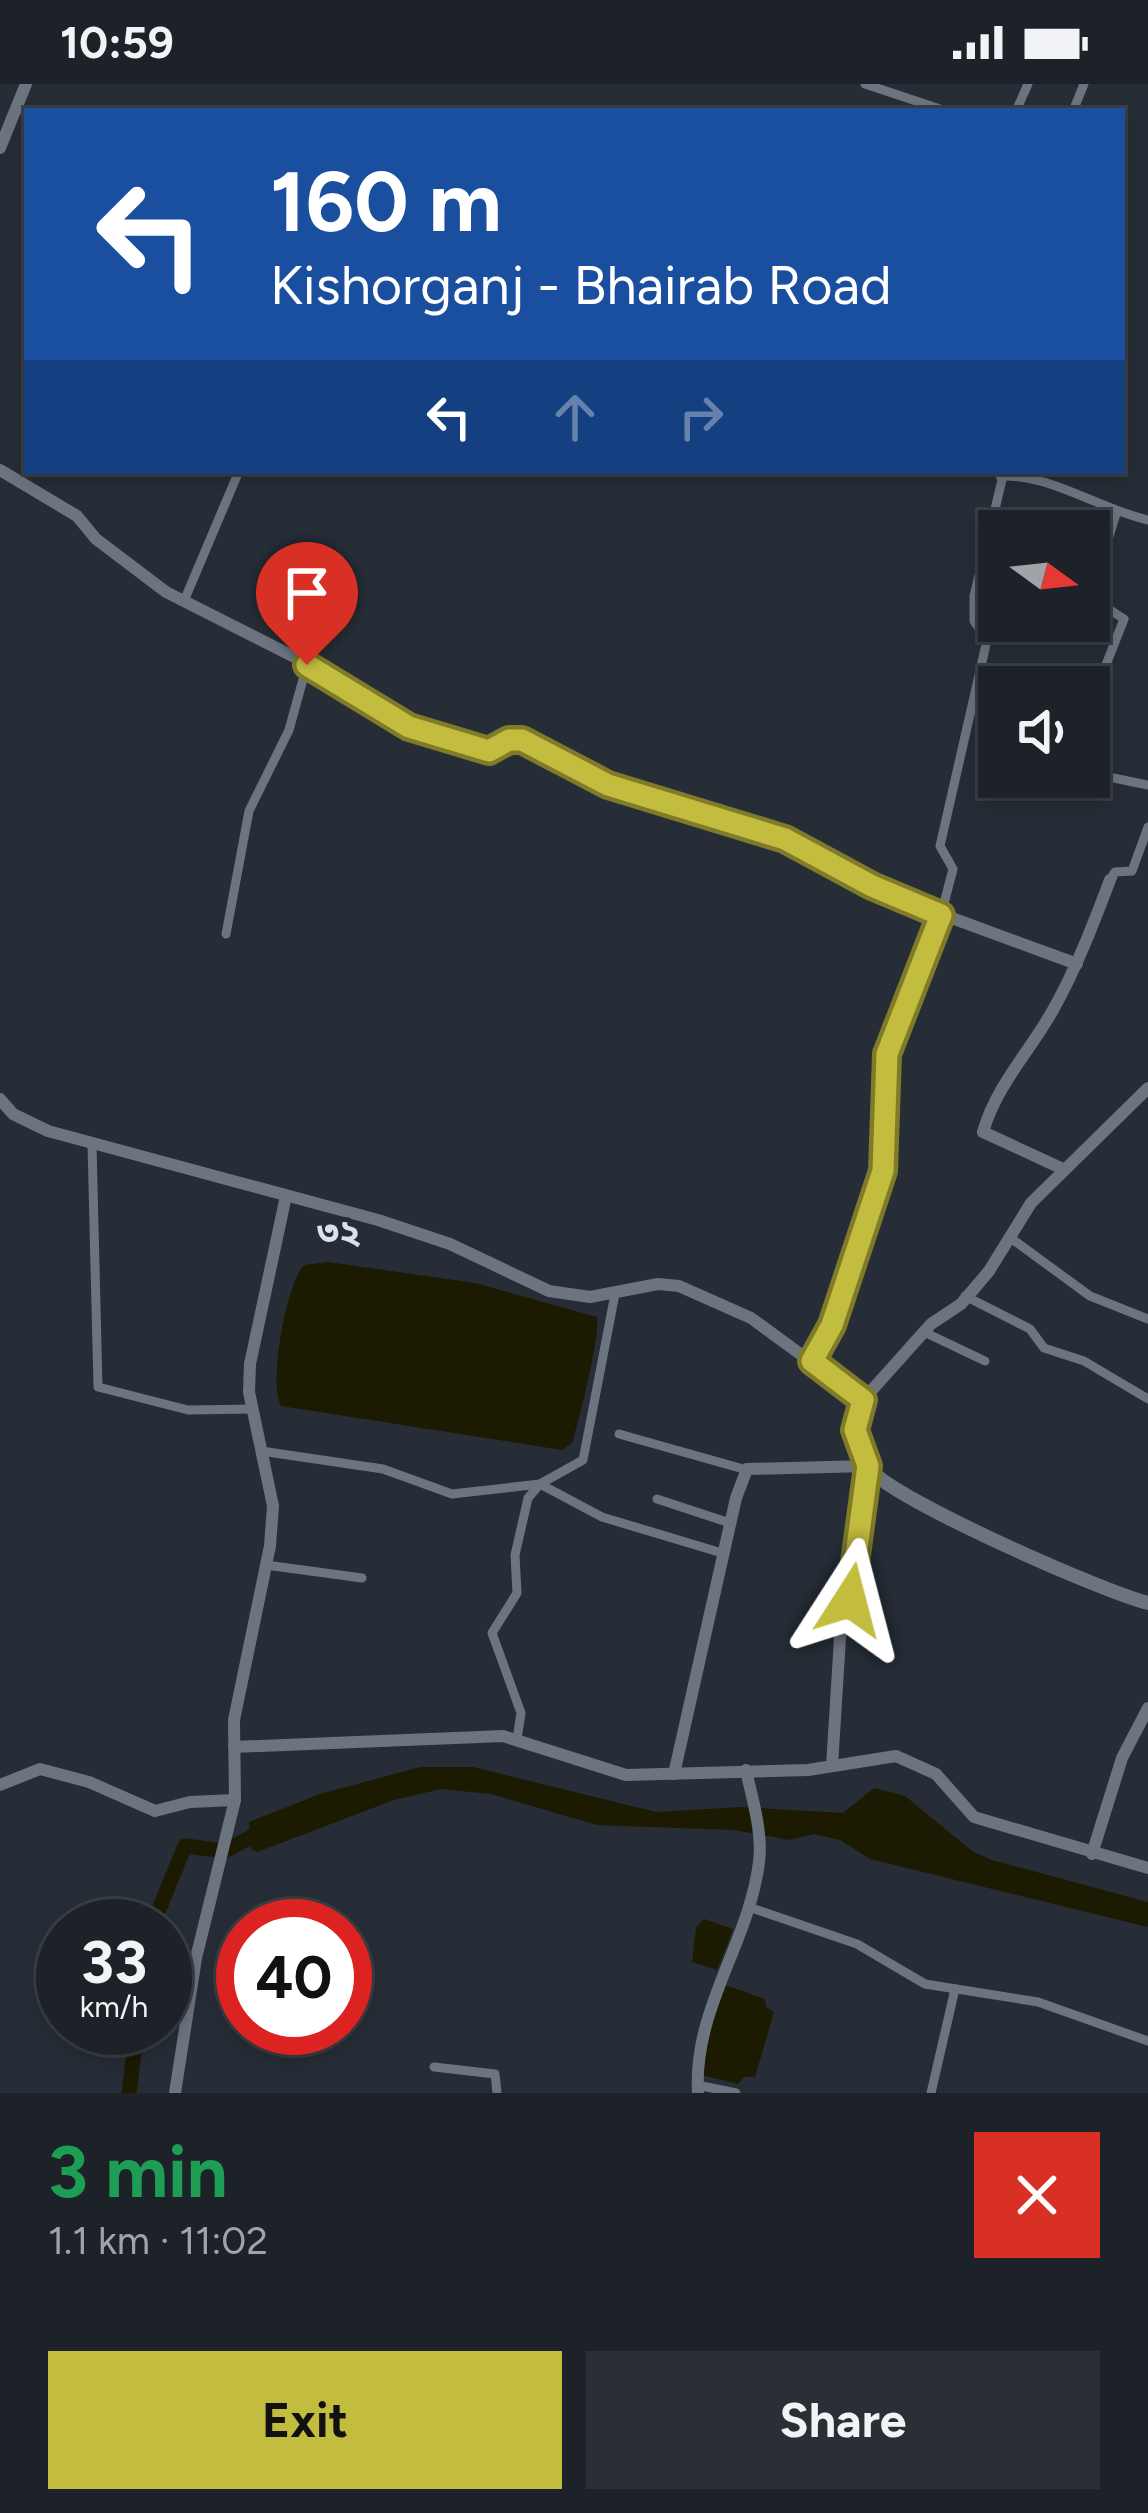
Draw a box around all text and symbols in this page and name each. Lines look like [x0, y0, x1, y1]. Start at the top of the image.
text: 10:59 [60, 15, 174, 69]
text: 160 m [270, 151, 502, 252]
icon: left [72, 156, 228, 312]
text: Kishorganj - Bhairab Road [270, 253, 892, 318]
icon: left [416, 384, 482, 450]
icon: ahead [542, 384, 608, 450]
icon: right [668, 384, 734, 450]
north arrow [978, 510, 1110, 642]
map controls [978, 510, 1110, 798]
pin [256, 542, 358, 665]
icon: arrive [274, 560, 340, 626]
button: sound [978, 666, 1110, 798]
district label: ৩২ [317, 1211, 361, 1254]
position arrow [787, 1537, 913, 1663]
speed limit sign: 40 [216, 1899, 372, 2055]
text: 33 [81, 1926, 147, 1998]
text: km/h [80, 1988, 148, 2025]
text: 3 min [48, 2129, 228, 2215]
button: close [974, 2132, 1100, 2258]
text: 1.1 km · 11:02 [48, 2217, 268, 2264]
button: Exit [48, 2351, 562, 2489]
button: Share [586, 2351, 1100, 2489]

